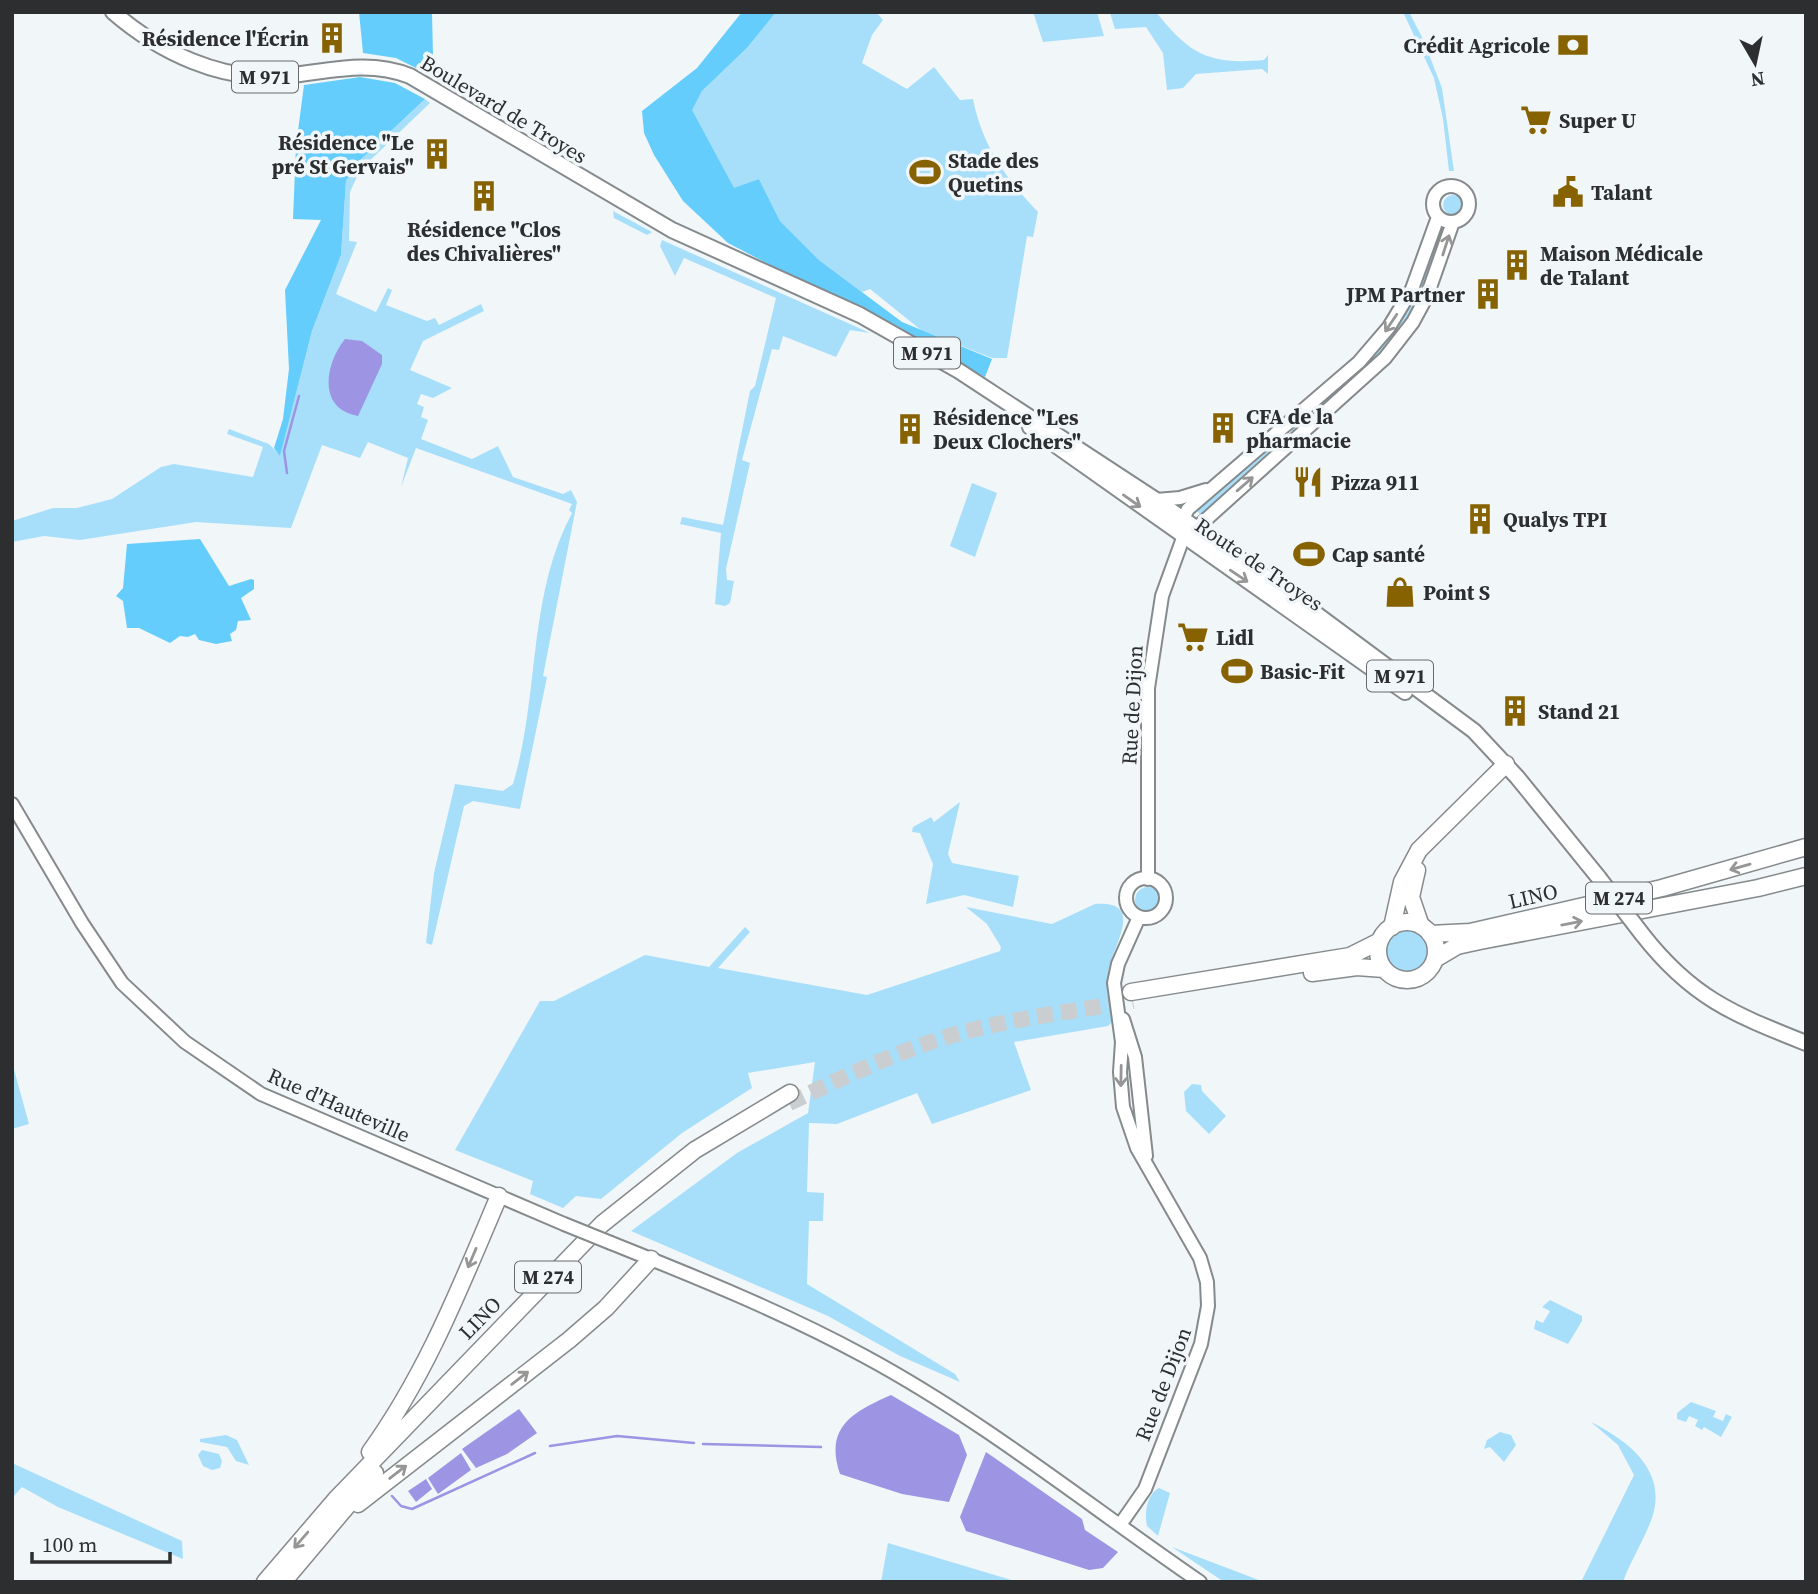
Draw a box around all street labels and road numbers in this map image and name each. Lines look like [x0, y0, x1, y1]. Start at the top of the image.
street label: Boulevard de Troyes [415, 48, 593, 170]
road number: M 971 [232, 61, 298, 92]
road number: M 971 [894, 338, 960, 368]
street label: Route de Troyes [1189, 510, 1329, 618]
street label: Rue de Dijon [1114, 644, 1150, 766]
road number: M 971 [1367, 660, 1433, 692]
street label: LINO [1505, 876, 1561, 916]
road number: M 274 [1586, 882, 1652, 914]
street label: Rue d'Hauteville [263, 1061, 415, 1149]
road number: M 274 [515, 1261, 581, 1292]
street label: LINO [452, 1290, 508, 1346]
street label: Rue de Dijon [1128, 1323, 1198, 1445]

